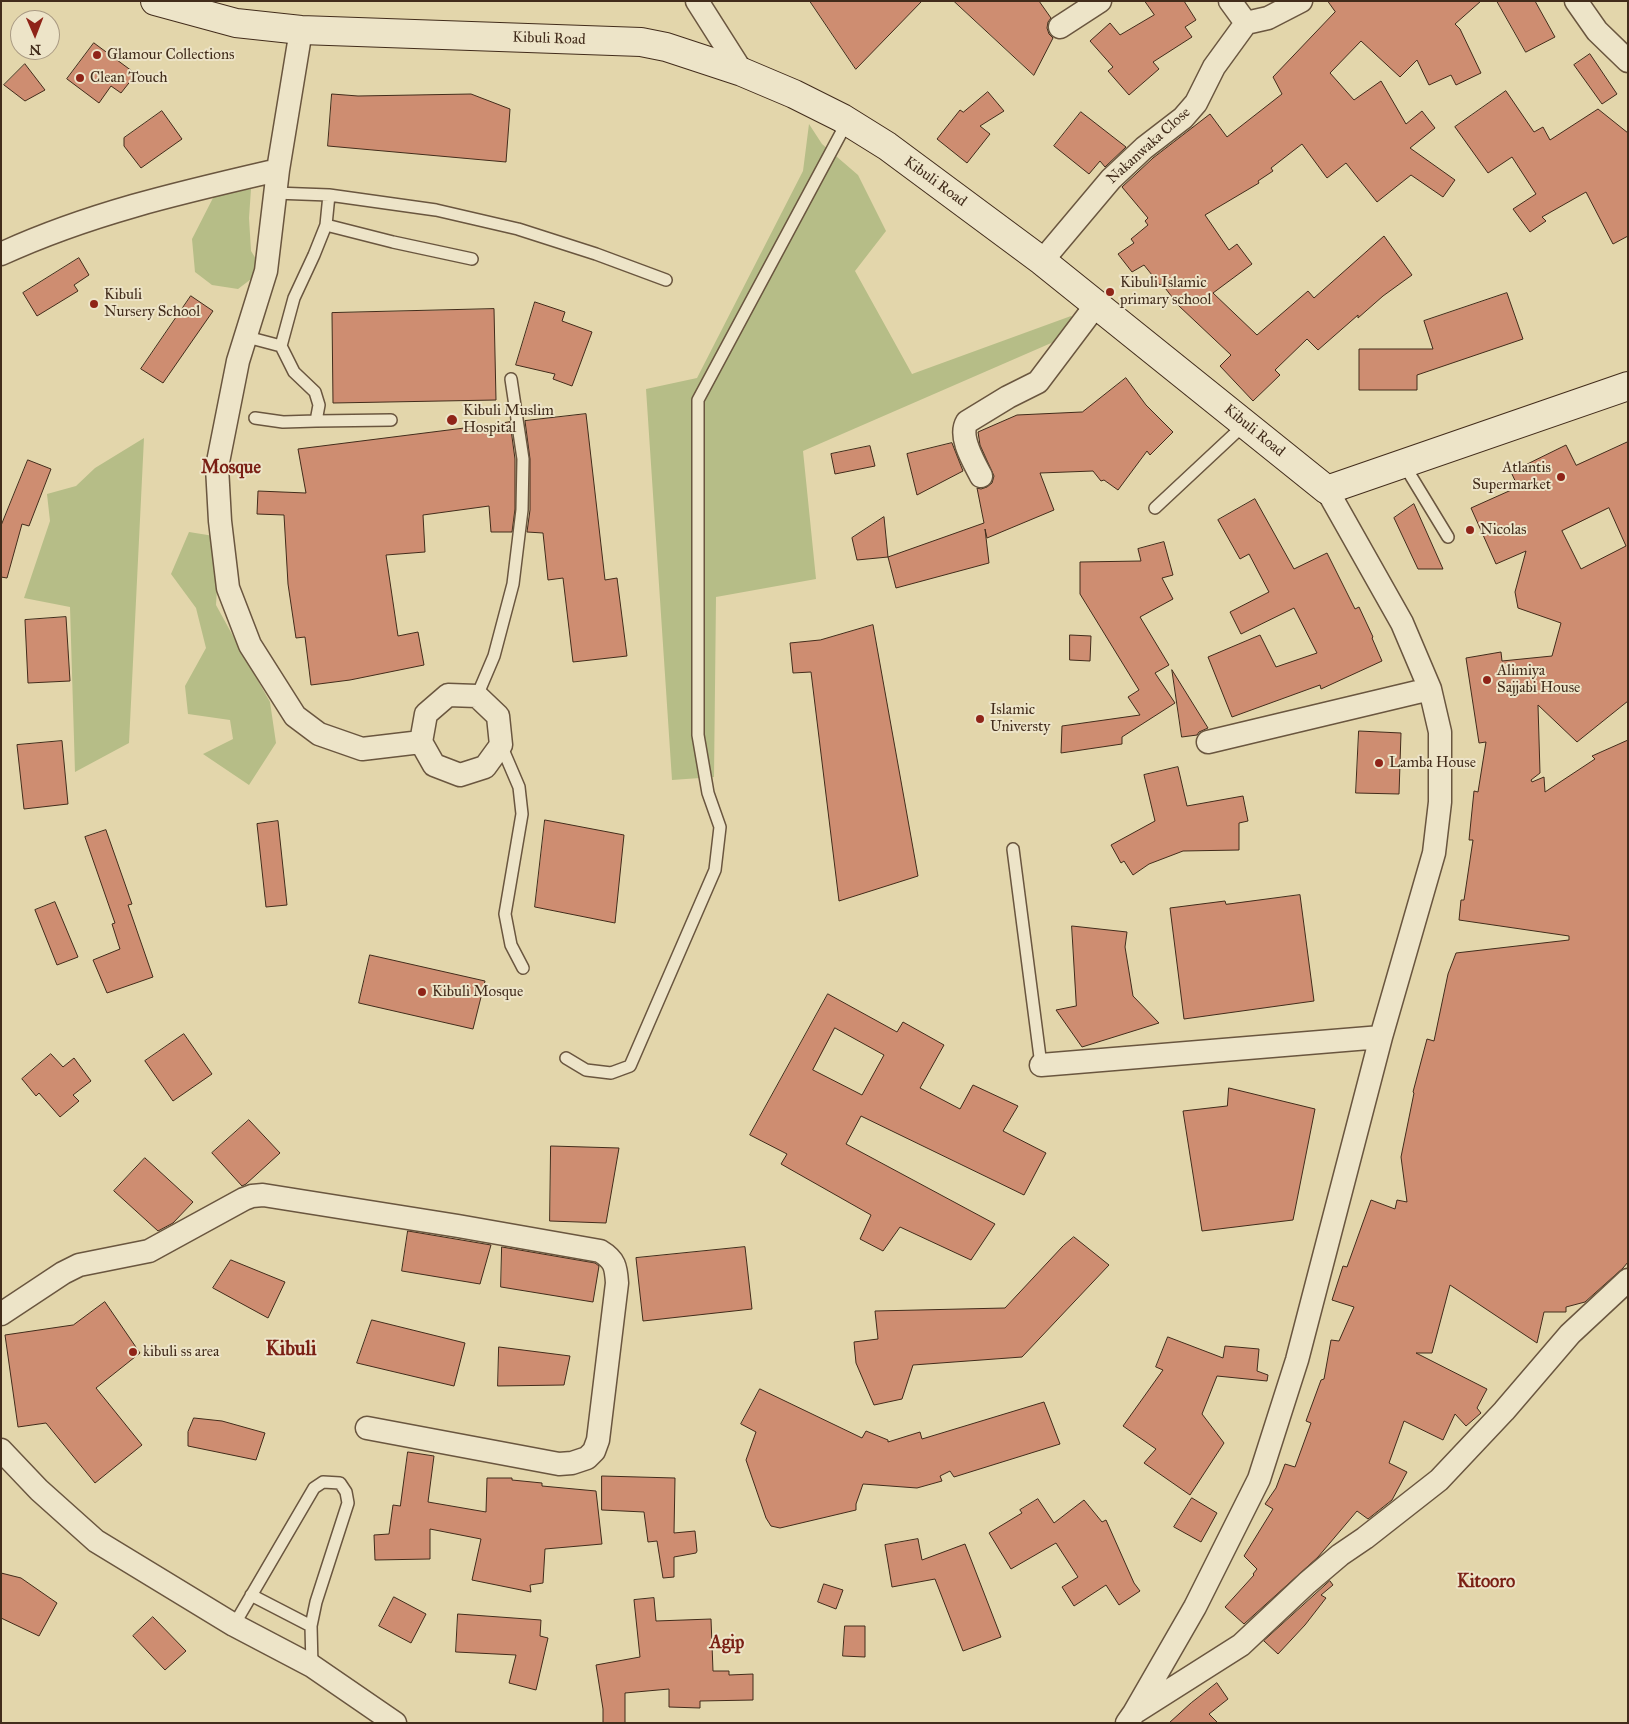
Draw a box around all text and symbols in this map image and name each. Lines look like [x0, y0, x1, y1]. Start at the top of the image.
north arrow [10, 10, 60, 60]
street label: Kibuli Road [512, 29, 586, 49]
text: N [29, 41, 41, 58]
place label: Glamour Collections [107, 46, 235, 64]
marker: Glamour Collections [91, 49, 103, 61]
place label: Clean Touch [90, 69, 168, 87]
marker: Clean Touch [74, 72, 86, 84]
street label: Nakanwaka Close [1104, 104, 1194, 188]
street label: Kibuli Road [900, 153, 970, 211]
place label: Kibuli Islamic primary school [1120, 274, 1211, 309]
place label: Kibuli Nursery School [104, 286, 200, 321]
marker: Kibuli Islamic primary school [1104, 286, 1116, 298]
marker: Kibuli Nursery School [88, 298, 100, 310]
street label: Kibuli Road [1220, 401, 1288, 461]
place label: Kibuli Muslim Hospital [463, 402, 554, 437]
marker: Kibuli Muslim Hospital [445, 413, 459, 427]
district label: Mosque [201, 458, 261, 480]
place label: Atlantis Supermarket [1472, 459, 1551, 494]
marker: Atlantis Supermarket [1555, 471, 1567, 483]
place label: Nicolas [1480, 521, 1527, 539]
marker: Nicolas [1464, 524, 1476, 536]
place label: Alimiya Sajjabi House [1497, 662, 1580, 697]
marker: Alimiya Sajjabi House [1481, 674, 1493, 686]
place label: Islamic Universty [990, 701, 1050, 736]
marker: Islamic Universty [974, 713, 986, 725]
place label: Lamba House [1389, 754, 1476, 772]
marker: Lamba House [1373, 757, 1385, 769]
place label: Kibuli Mosque [432, 983, 523, 1001]
marker: Kibuli Mosque [416, 986, 428, 998]
district label: Kibuli [266, 1338, 316, 1362]
place label: kibuli ss area [143, 1343, 219, 1361]
marker: kibuli ss area [127, 1346, 139, 1358]
district label: Kitooro [1457, 1572, 1515, 1594]
district label: Agip [710, 1633, 744, 1655]

